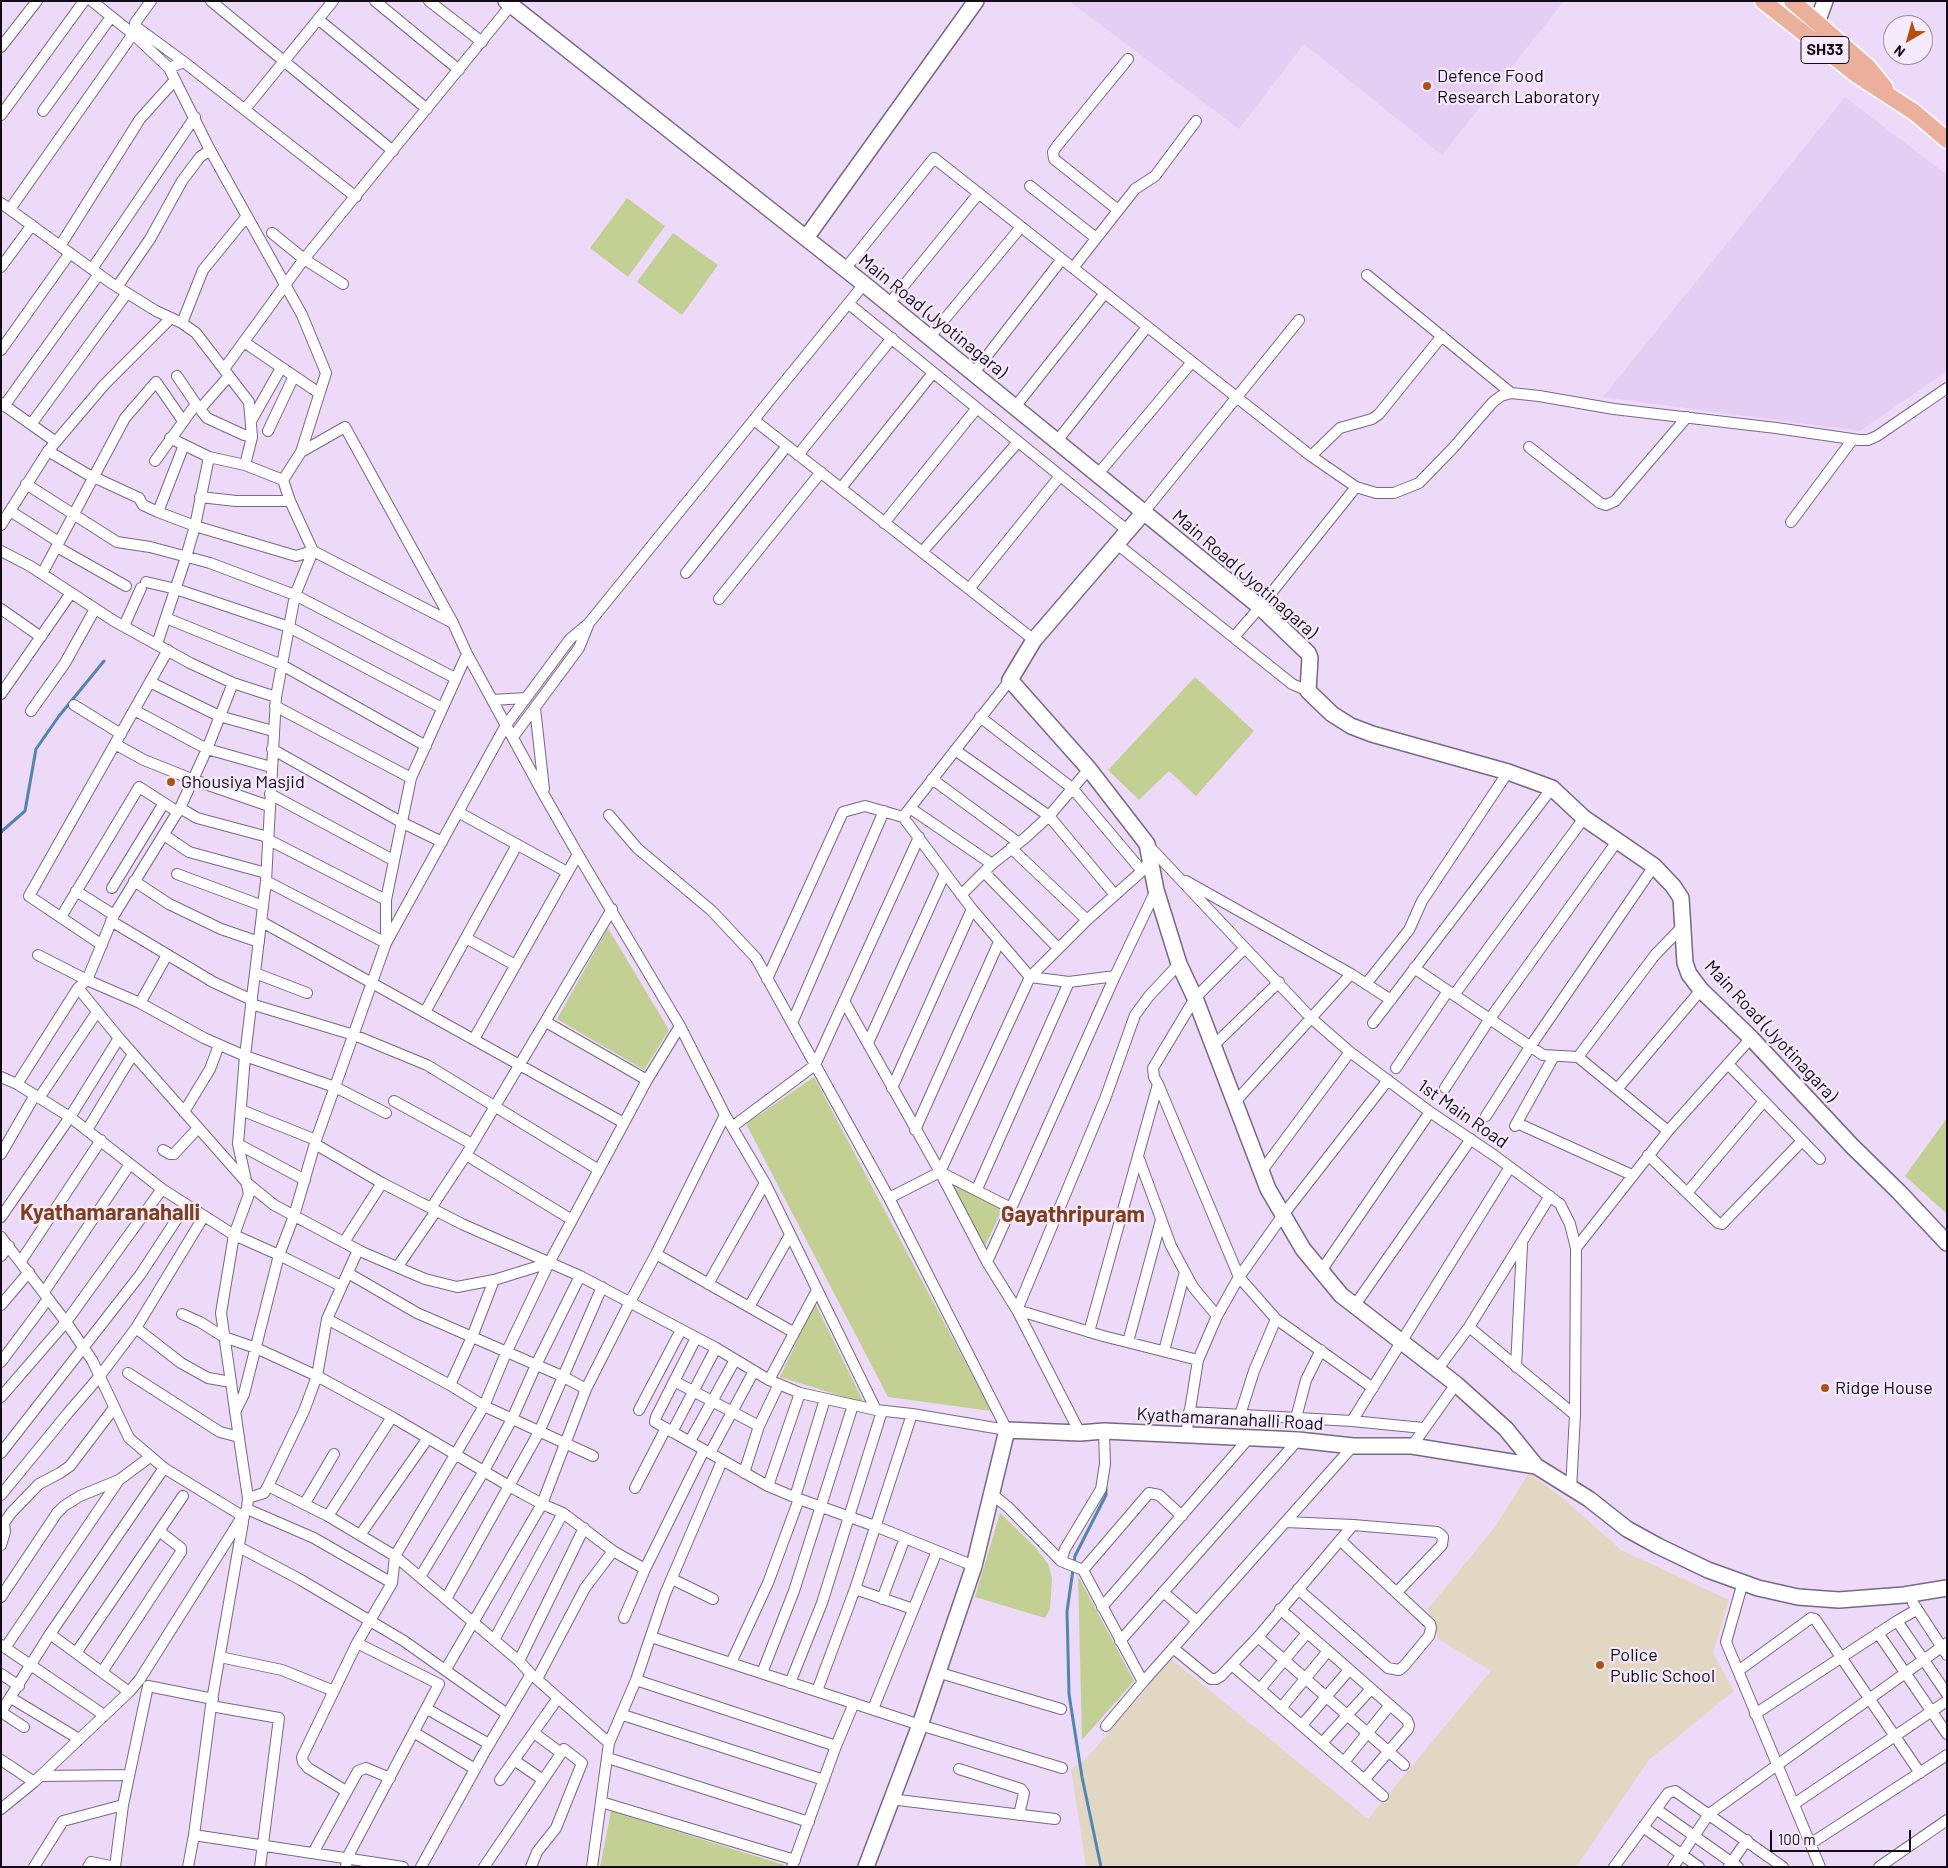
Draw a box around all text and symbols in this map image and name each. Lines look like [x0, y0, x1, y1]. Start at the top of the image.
north arrow [1883, 15, 1933, 65]
road number: SH33 [1801, 36, 1849, 64]
text: N [1890, 42, 1908, 61]
place label: Defence Food Research Laboratory [1437, 65, 1600, 108]
marker: Defence Food Research Laboratory [1421, 80, 1433, 92]
street label: Main Road (Jyotinagara) [854, 249, 1012, 383]
street label: Main Road (Jyotinagara) [1168, 505, 1322, 643]
place label: Ghousiya Masjid [181, 771, 305, 793]
marker: Ghousiya Masjid [165, 776, 177, 788]
street label: Main Road (Jyotinagara) [1700, 956, 1842, 1106]
street label: 1st Main Road [1414, 1075, 1512, 1153]
district label: Kyathamaranahalli [20, 1200, 200, 1226]
district label: Gayathripuram [1001, 1202, 1145, 1228]
place label: Ridge House [1835, 1377, 1933, 1399]
marker: Ridge House [1819, 1382, 1831, 1394]
street label: Kyathamaranahalli Road [1136, 1403, 1324, 1435]
place label: Police Public School [1610, 1644, 1715, 1686]
marker: Police Public School [1594, 1659, 1606, 1671]
scale bar [1773, 1820, 1914, 1852]
text: 100 m [1778, 1830, 1816, 1848]

